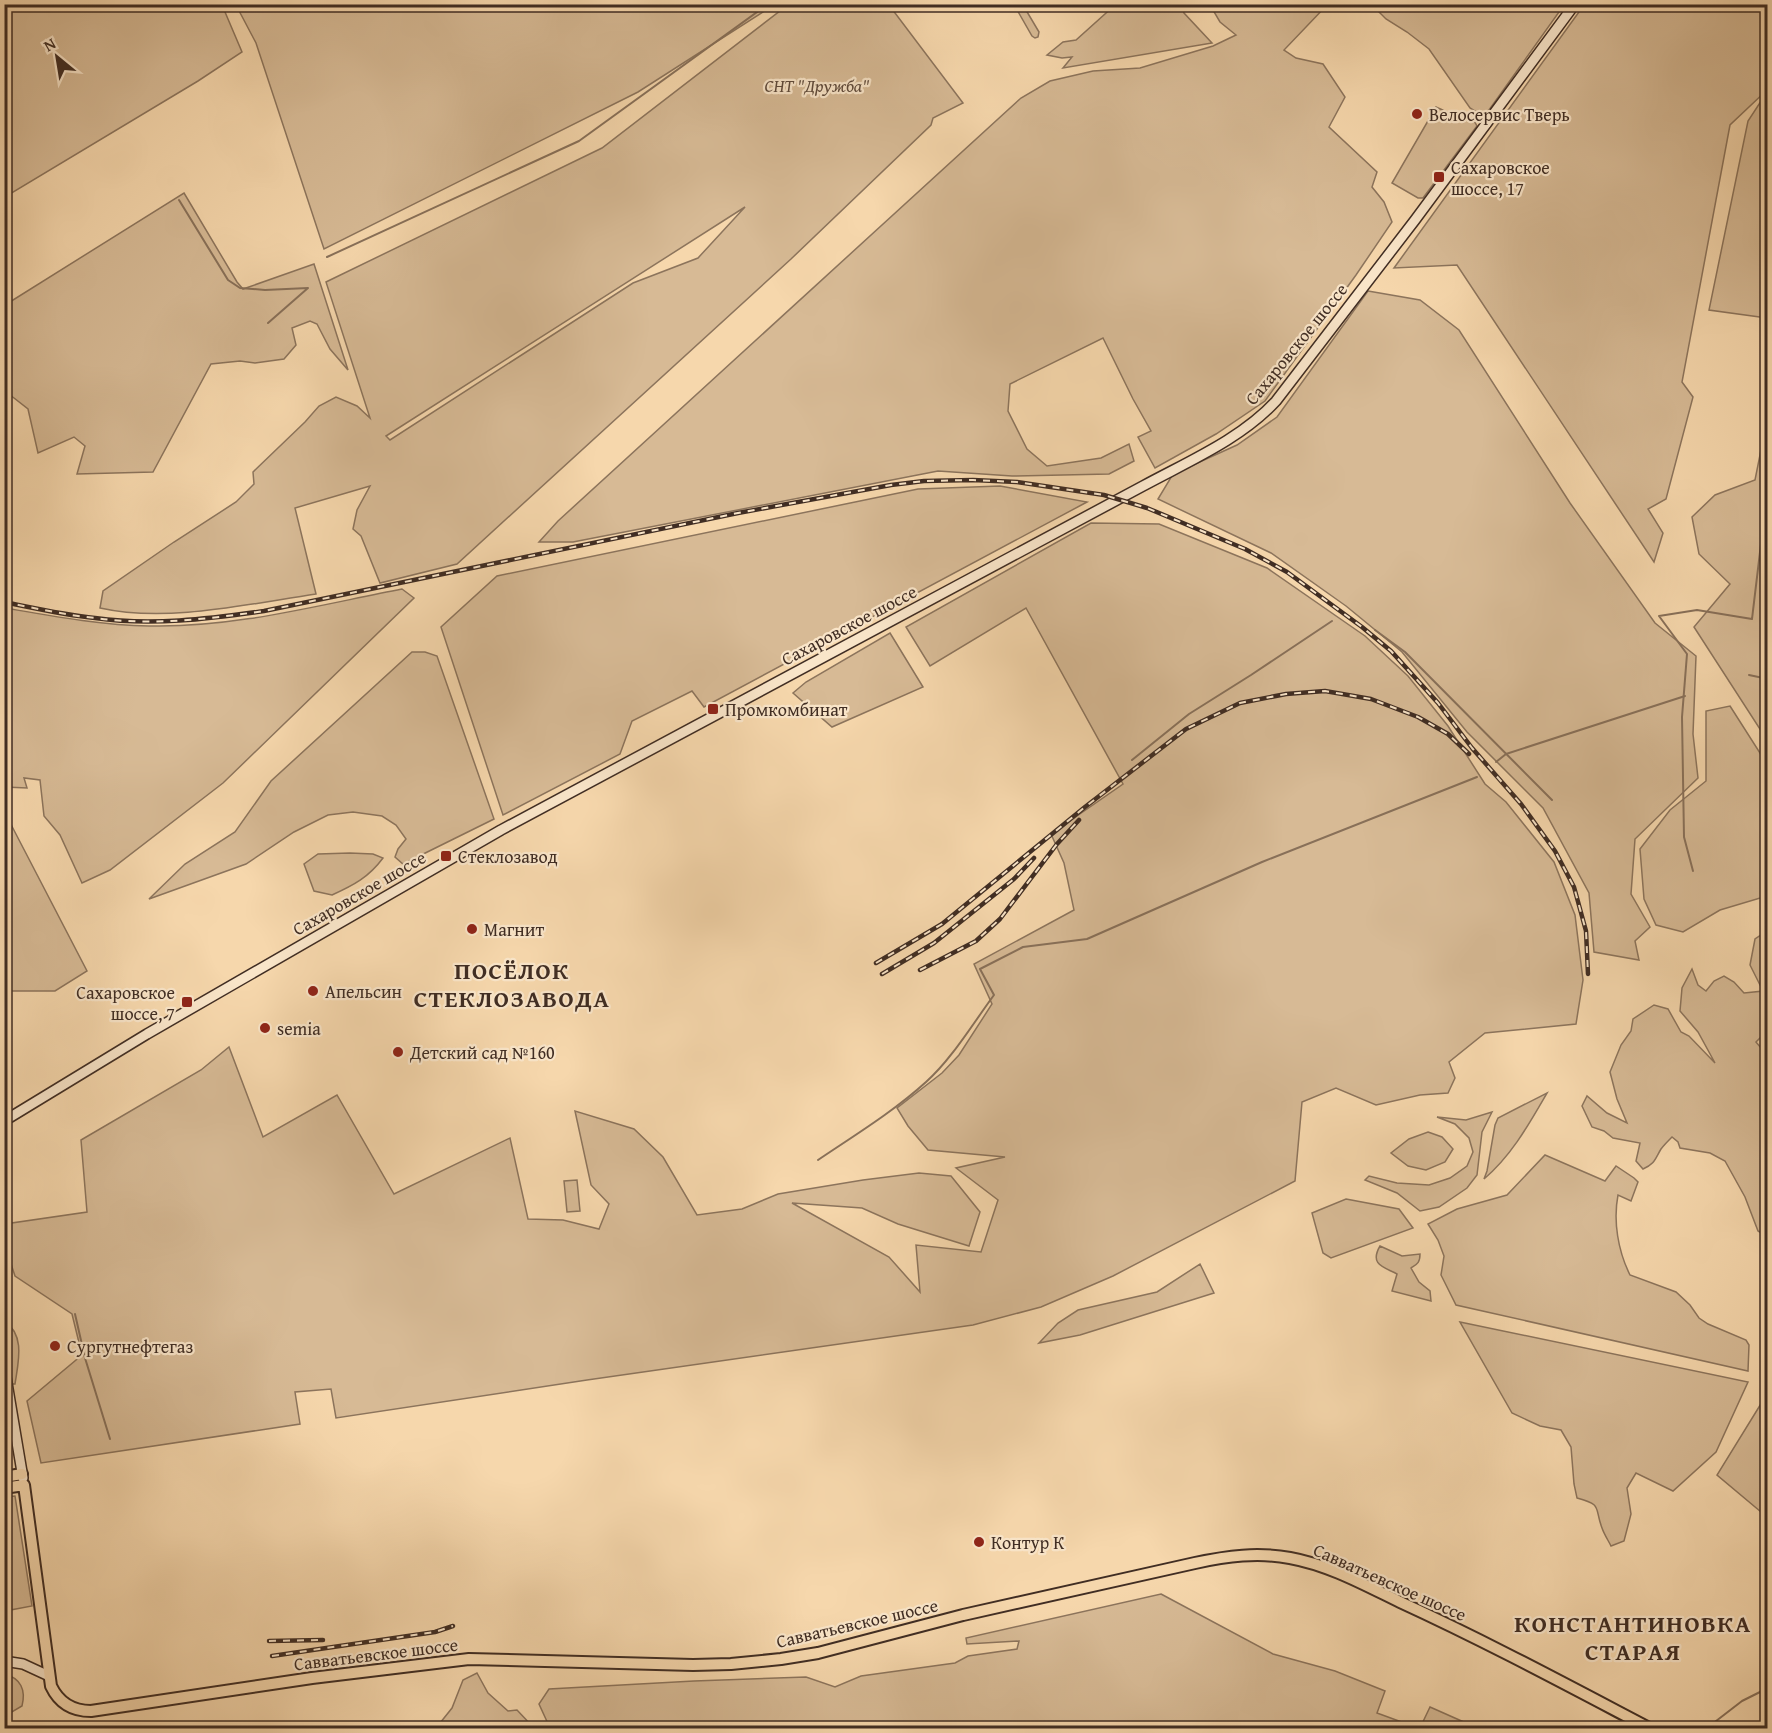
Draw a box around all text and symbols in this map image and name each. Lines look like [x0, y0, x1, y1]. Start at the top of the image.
north arrow [27, 27, 87, 87]
text: N [39, 31, 60, 57]
park label: СНТ "Дружба" [765, 72, 869, 99]
place label: Велосервис Тверь [1429, 101, 1570, 128]
marker: Велосервис Тверь [1410, 107, 1424, 121]
place label: Сахаровское шоссе, 17 [1451, 154, 1550, 202]
marker: Сахаровское шоссе, 17 [1432, 170, 1446, 184]
street label: Сахаровское шоссе [1238, 277, 1354, 411]
street label: Сахаровское шоссе [776, 578, 922, 672]
place label: Промкомбинат [725, 696, 848, 723]
marker: Промкомбинат [706, 702, 720, 716]
place label: Стеклозавод [458, 843, 558, 870]
street label: Сахаровское шоссе [287, 844, 431, 942]
marker: Стеклозавод [439, 849, 453, 863]
place label: Магнит [484, 916, 544, 943]
marker: Магнит [465, 922, 479, 936]
district label: ПОСЁЛОК СТЕКЛОЗАВОДА [414, 953, 610, 1016]
place label: Апельсин [325, 978, 402, 1005]
place label: Сахаровское шоссе, 7 [76, 979, 175, 1027]
marker: Апельсин [306, 984, 320, 998]
marker: Сахаровское шоссе, 7 [180, 995, 194, 1009]
place label: semia [277, 1015, 321, 1042]
marker: semia [258, 1021, 272, 1035]
place label: Детский сад №160 [409, 1039, 555, 1066]
marker: Детский сад №160 [391, 1045, 405, 1059]
place label: Сургутнефтегаз [67, 1333, 193, 1360]
marker: Сургутнефтегаз [48, 1339, 62, 1353]
place label: Контур К [991, 1529, 1064, 1556]
marker: Контур К [972, 1535, 986, 1549]
street label: Савватьевское шоссе [1309, 1536, 1471, 1628]
street label: Савватьевское шоссе [774, 1591, 940, 1655]
district label: КОНСТАНТИНОВКА СТАРАЯ [1514, 1606, 1752, 1669]
street label: Савватьевское шоссе [292, 1631, 460, 1677]

